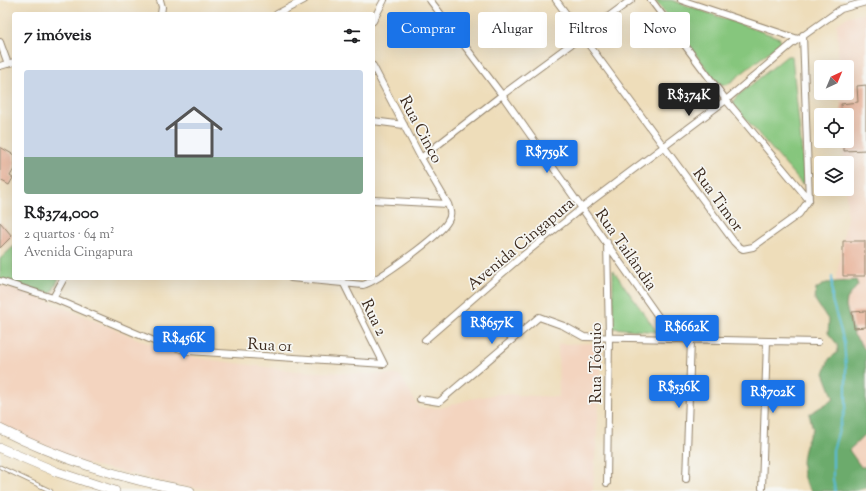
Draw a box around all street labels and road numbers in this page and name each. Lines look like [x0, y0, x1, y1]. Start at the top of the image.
street label: Rua Cinco [392, 92, 447, 168]
street label: Rua Timor [686, 164, 748, 237]
street label: Avenida Cingapura [463, 193, 581, 297]
street label: Rua Tailândia [588, 205, 662, 296]
street label: Rua 2 [354, 296, 392, 341]
street label: Rua Tóquio [586, 322, 609, 403]
street label: Rua 01 [247, 334, 293, 359]

